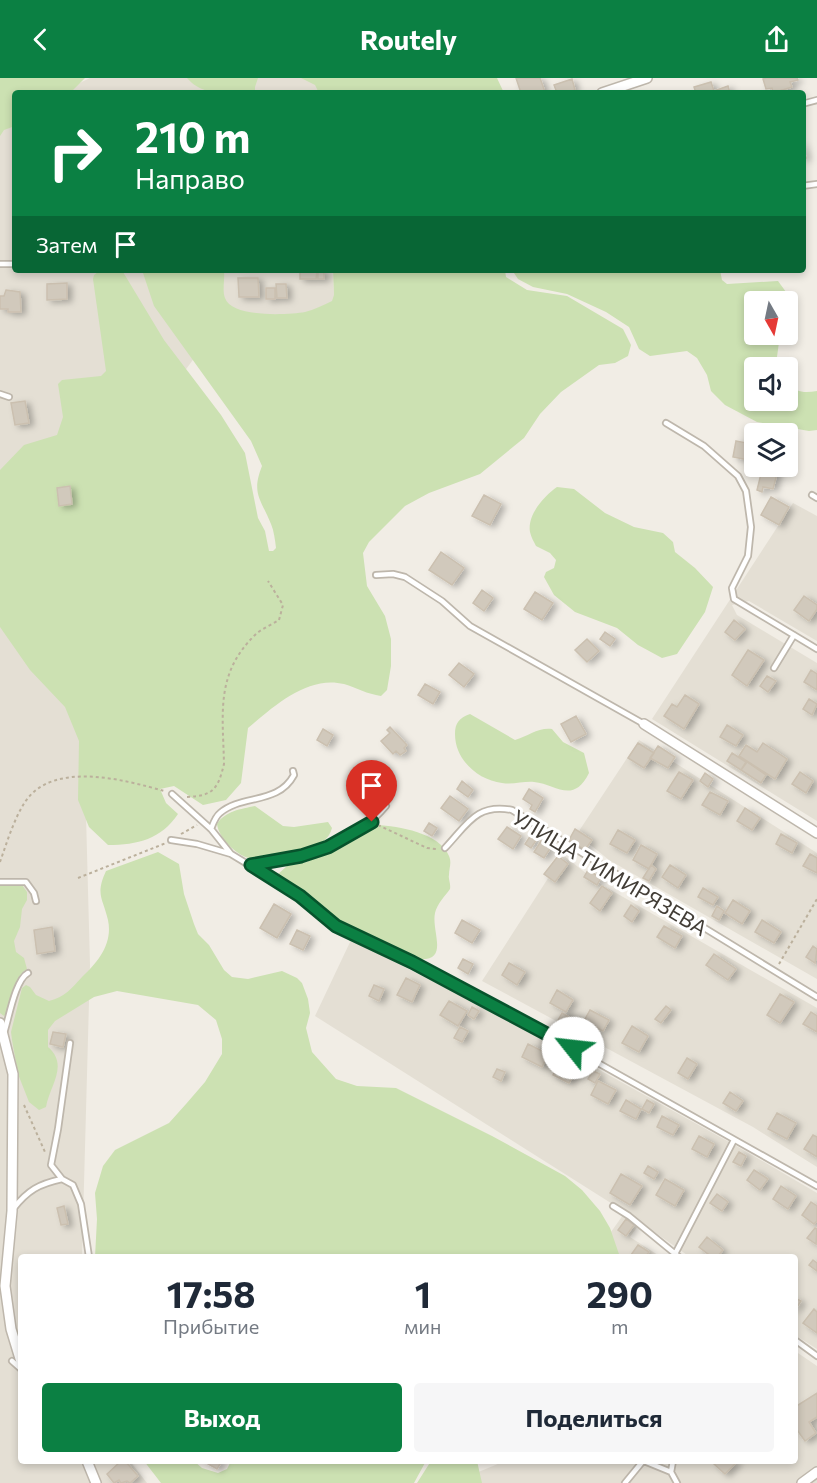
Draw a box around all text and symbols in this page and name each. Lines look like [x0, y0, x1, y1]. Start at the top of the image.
icon: back [24, 23, 57, 56]
text: Routely [360, 23, 457, 56]
icon: share [760, 23, 793, 56]
text: 210 m [135, 110, 250, 162]
icon: right [36, 114, 114, 192]
text: Направо [135, 162, 245, 195]
icon: arrive [109, 228, 142, 261]
text: Затем [36, 231, 97, 258]
north arrow [744, 291, 798, 345]
map controls [744, 291, 798, 477]
button: sound [744, 357, 798, 411]
button: layers [744, 423, 798, 477]
pin [346, 760, 397, 822]
icon: arrive [355, 769, 388, 802]
street label: УЛИЦА ТИМИРЯЗЕВА [508, 804, 712, 940]
position arrow [541, 1016, 605, 1080]
text: 17:58 [167, 1271, 256, 1315]
text: 1 [415, 1271, 431, 1315]
text: 290 [586, 1271, 653, 1315]
text: Прибытие [163, 1314, 259, 1338]
text: мин [404, 1314, 441, 1338]
text: m [611, 1314, 628, 1338]
button: Выход [42, 1383, 402, 1452]
button: Поделиться [414, 1383, 774, 1452]

